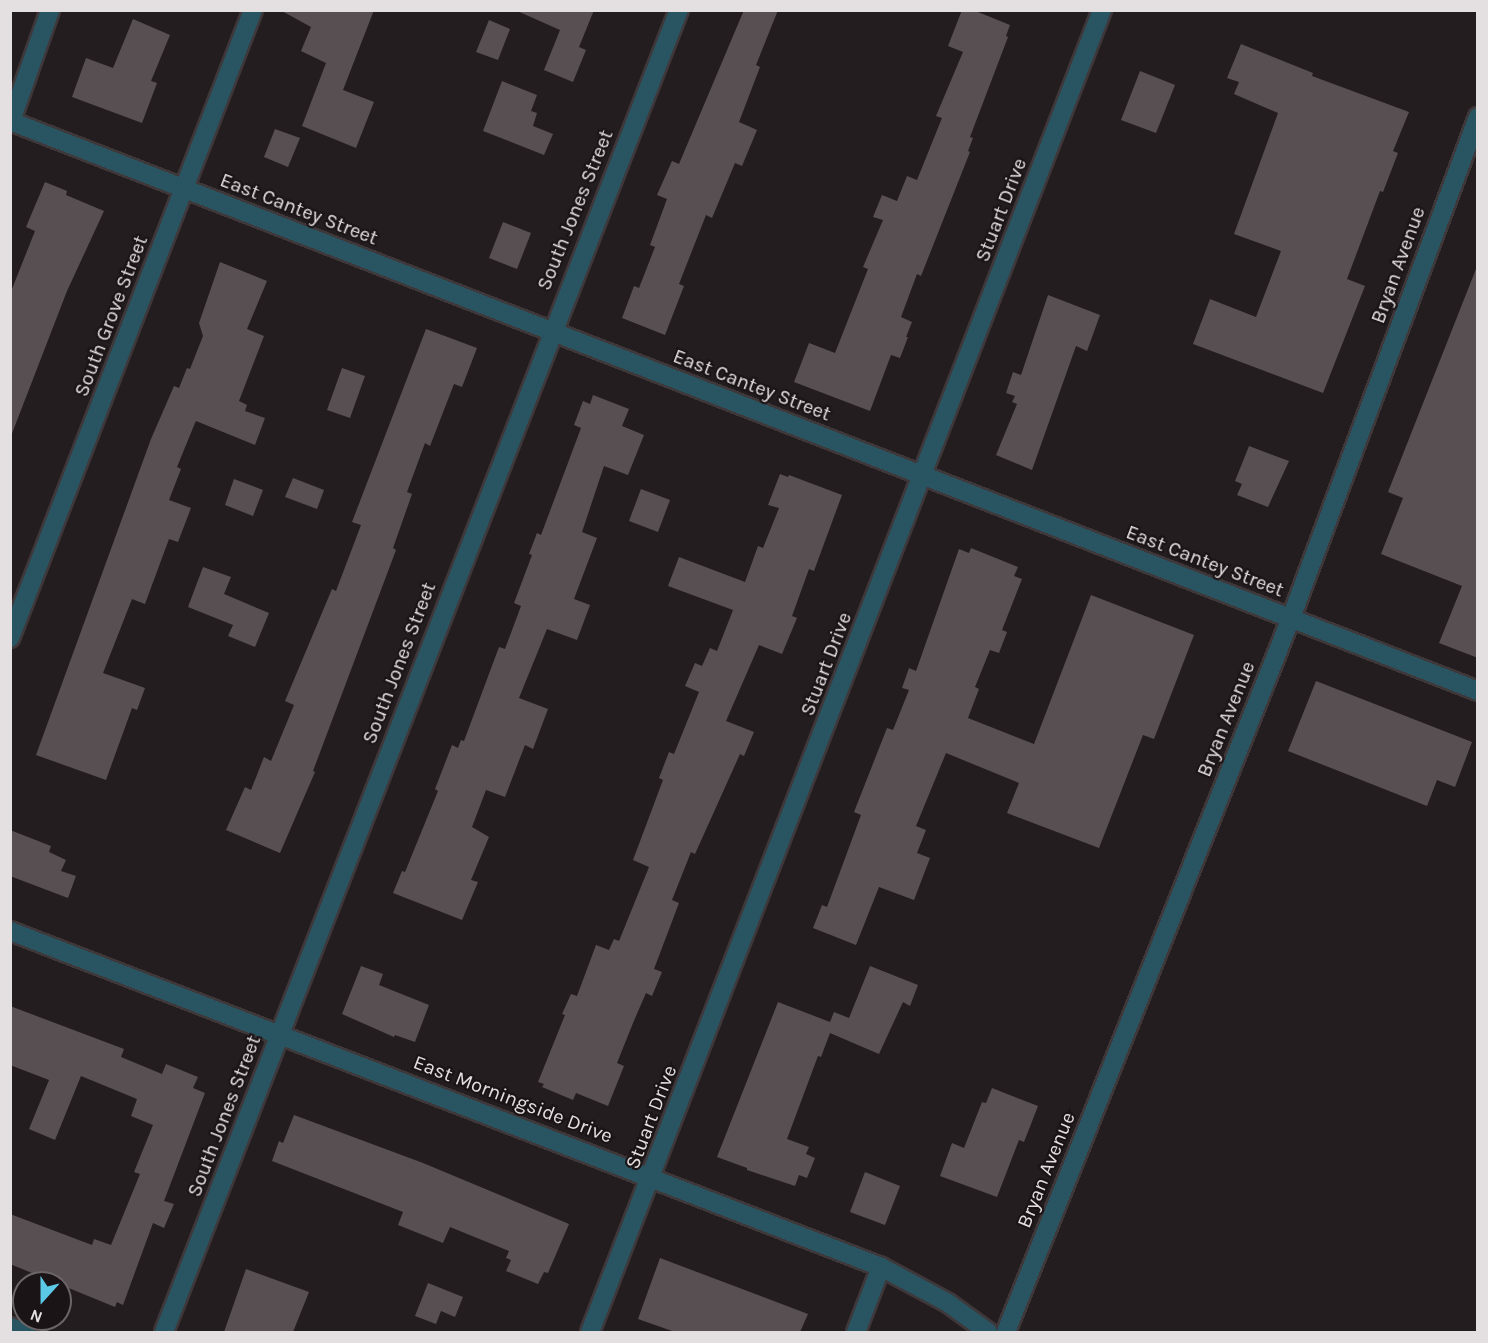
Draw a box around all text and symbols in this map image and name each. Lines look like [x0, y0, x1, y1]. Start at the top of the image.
street label: South Jones Street [532, 126, 618, 294]
street label: Stuart Drive [970, 155, 1032, 265]
street label: East Cantey Street [217, 168, 381, 250]
street label: Bryan Avenue [1366, 203, 1430, 327]
street label: South Grove Street [69, 232, 153, 400]
street label: East Cantey Street [670, 344, 834, 426]
street label: East Cantey Street [1123, 520, 1287, 602]
street label: South Jones Street [357, 579, 441, 747]
street label: Stuart Drive [795, 609, 857, 719]
street label: Bryan Avenue [1192, 658, 1260, 780]
street label: South Jones Street [182, 1032, 266, 1200]
street label: East Morningside Drive [410, 1050, 616, 1148]
street label: Stuart Drive [620, 1062, 682, 1172]
street label: Bryan Avenue [1012, 1109, 1080, 1231]
north arrow [12, 1271, 72, 1331]
text: N [27, 1305, 45, 1327]

